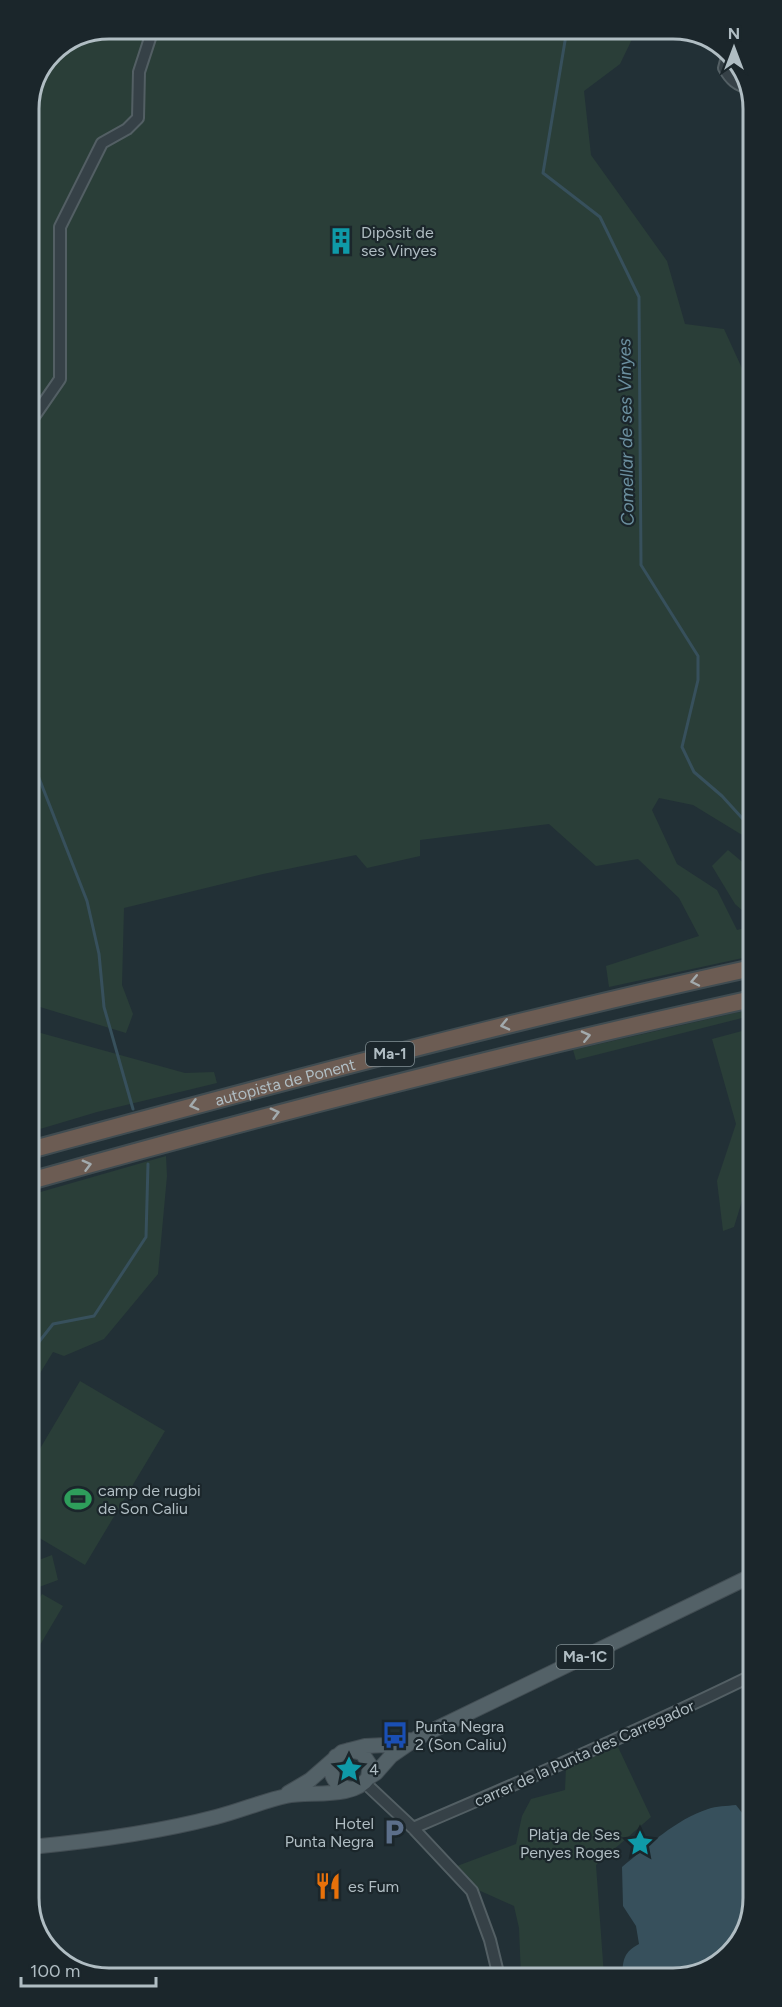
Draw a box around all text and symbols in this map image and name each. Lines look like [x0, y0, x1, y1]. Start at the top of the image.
north arrow [704, 18, 764, 78]
text: N [728, 24, 740, 43]
place label: Dipòsit de ses Vinyes [361, 223, 437, 260]
building icon: Dipòsit de ses Vinyes [326, 226, 356, 256]
water label: Comellar de ses Vinyes [613, 337, 639, 526]
one-way arrow [690, 974, 700, 987]
one-way arrow [500, 1017, 510, 1030]
one-way arrow [581, 1030, 591, 1043]
road number: Ma-1 [366, 1042, 414, 1066]
street label: autopista de Ponent [213, 1055, 357, 1110]
one-way arrow [189, 1098, 200, 1110]
one-way arrow [270, 1108, 280, 1121]
one-way arrow [81, 1160, 92, 1172]
place label: camp de rugbi de Son Caliu [98, 1481, 201, 1518]
sports icon: camp de rugbi de Son Caliu [63, 1484, 93, 1514]
road number: Ma-1C [556, 1645, 614, 1669]
street label: carrer de la Punta des Carregador [471, 1696, 698, 1811]
place label: Punta Negra 2 (Son Caliu) [415, 1717, 507, 1754]
bus stop icon: Punta Negra 2 (Son Caliu) [380, 1720, 410, 1750]
place icon: 4 [334, 1754, 364, 1784]
place label: 4 [369, 1760, 379, 1779]
place label: Hotel Punta Negra [285, 1814, 374, 1851]
parking icon: Hotel Punta Negra [379, 1817, 409, 1847]
place label: Platja de Ses Penyes Roges [520, 1825, 620, 1862]
place icon: Platja de Ses Penyes Roges [625, 1828, 655, 1858]
restaurant icon: es Fum [313, 1871, 343, 1901]
place label: es Fum [348, 1877, 399, 1896]
scale bar [21, 1950, 156, 1988]
text: 100 m [30, 1960, 80, 1982]

